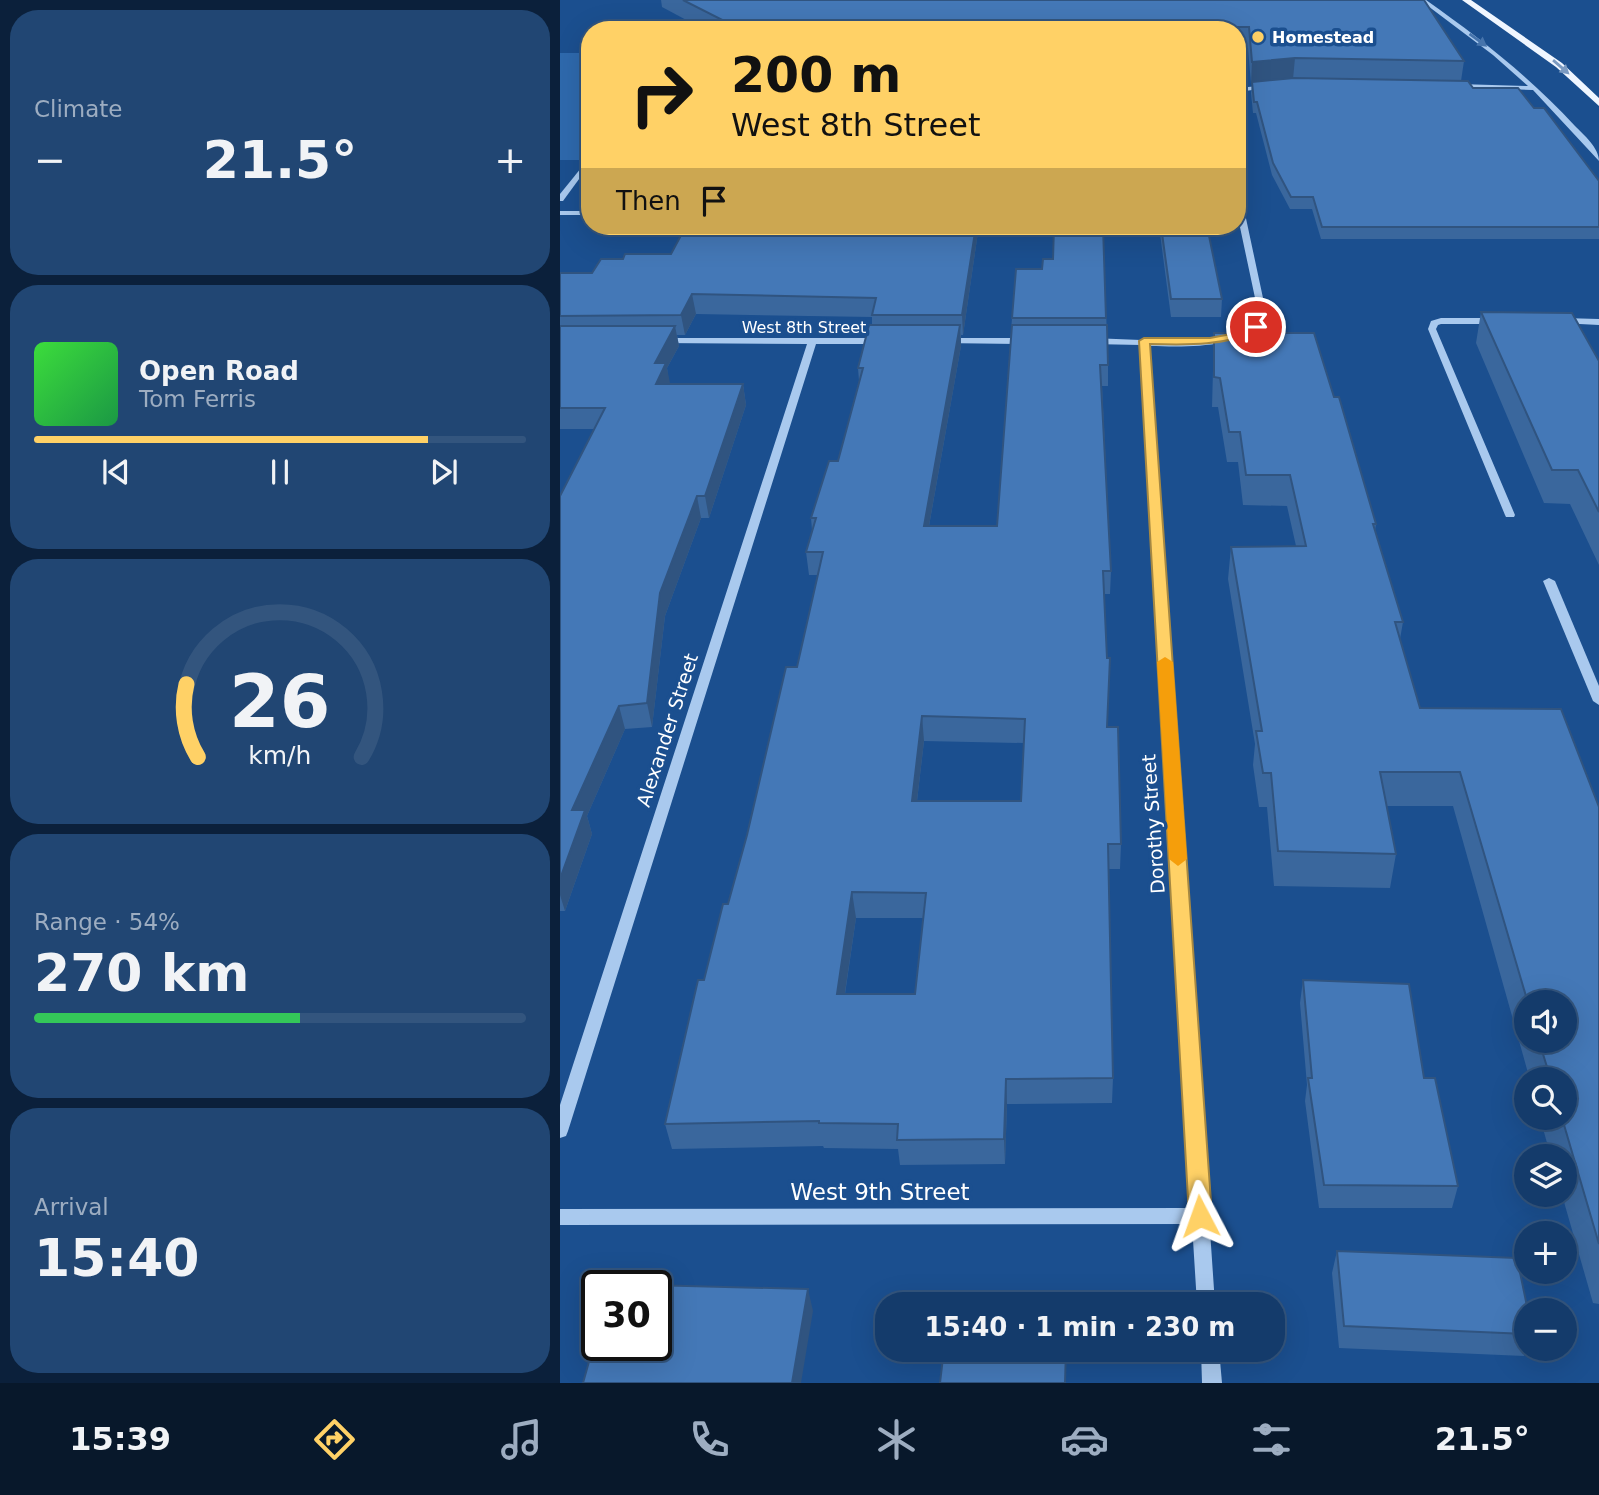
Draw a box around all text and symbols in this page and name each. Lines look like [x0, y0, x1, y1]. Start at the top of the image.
place label: Homestead [1272, 28, 1374, 47]
marker: Homestead [1250, 29, 1266, 45]
one-way arrow [1469, 33, 1487, 47]
text: 200 m [731, 47, 901, 104]
icon: right [616, 49, 707, 140]
one-way arrow [1553, 59, 1570, 74]
text: Climate [34, 96, 123, 122]
text: West 8th Street [731, 106, 980, 144]
text: 21.5° [203, 130, 357, 190]
text: − [34, 138, 66, 182]
text: + [494, 138, 526, 182]
icon: arrive [695, 182, 733, 220]
text: Then [616, 186, 681, 216]
pin [1226, 297, 1286, 357]
icon: arrive [1237, 308, 1275, 346]
street label: West 8th Street [742, 318, 866, 337]
text: Open Road [139, 356, 299, 386]
text: Tom Ferris [139, 386, 256, 412]
icon: previous [97, 453, 135, 491]
icon: pause [261, 453, 299, 491]
icon: next [425, 453, 463, 491]
street label: Alexander Street [632, 651, 702, 809]
text: 26 [229, 660, 331, 745]
text: km/h [248, 741, 312, 770]
street label: Dorothy Street [1137, 754, 1169, 894]
text: Range · 54% [34, 909, 180, 935]
text: 270 km [34, 943, 249, 1003]
map controls [1514, 990, 1577, 1361]
button: sound [1514, 990, 1577, 1053]
button: search [1514, 1067, 1577, 1130]
button: layers [1514, 1144, 1577, 1207]
street label: West 9th Street [790, 1179, 970, 1205]
position arrow [1163, 1179, 1237, 1253]
text: Arrival [34, 1194, 109, 1220]
button: + [1514, 1221, 1577, 1284]
text: 15:40 [34, 1228, 200, 1288]
speed limit sign: 30 [581, 1270, 672, 1361]
button: − [1514, 1298, 1577, 1361]
text: 15:40 · 1 min · 230 m [925, 1312, 1235, 1342]
icon: directions [310, 1415, 359, 1464]
icon: music [497, 1415, 546, 1464]
icon: phone [685, 1415, 734, 1464]
icon: climate [872, 1415, 921, 1464]
icon: car [1060, 1415, 1109, 1464]
icon: filters [1247, 1415, 1296, 1464]
text: 15:39 [69, 1420, 171, 1458]
text: 21.5° [1435, 1420, 1530, 1458]

